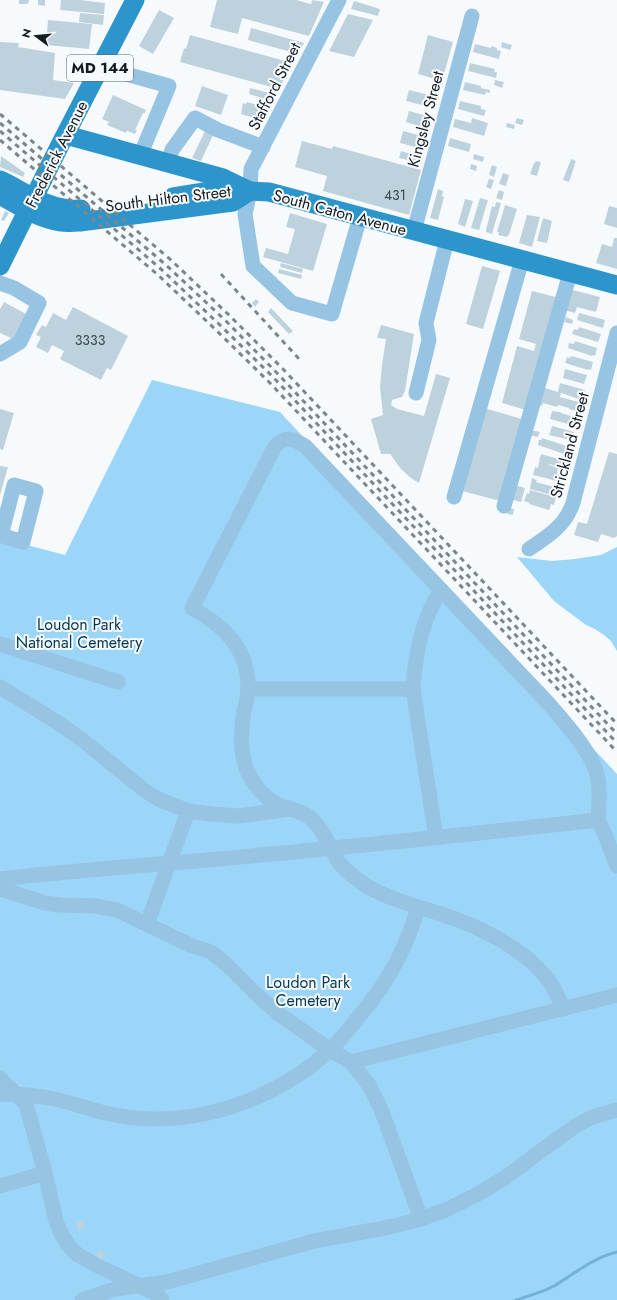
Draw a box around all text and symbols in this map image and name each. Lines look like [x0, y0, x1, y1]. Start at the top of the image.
north arrow [16, 16, 56, 56]
text: N [17, 27, 35, 40]
street label: Stafford Street [242, 38, 307, 134]
road number: MD 144 [67, 55, 133, 81]
street label: Kingsley Street [402, 68, 449, 170]
street label: Frederick Avenue [20, 97, 93, 212]
street label: South Hilton Street [104, 179, 232, 218]
street label: South Caton Avenue [271, 184, 409, 241]
house number: 431 [384, 185, 406, 205]
house number: 3333 [75, 330, 106, 350]
street label: Strickland Street [544, 389, 595, 501]
park label: Loudon Park National Cemetery [16, 613, 143, 654]
park label: Loudon Park Cemetery [266, 971, 351, 1012]

